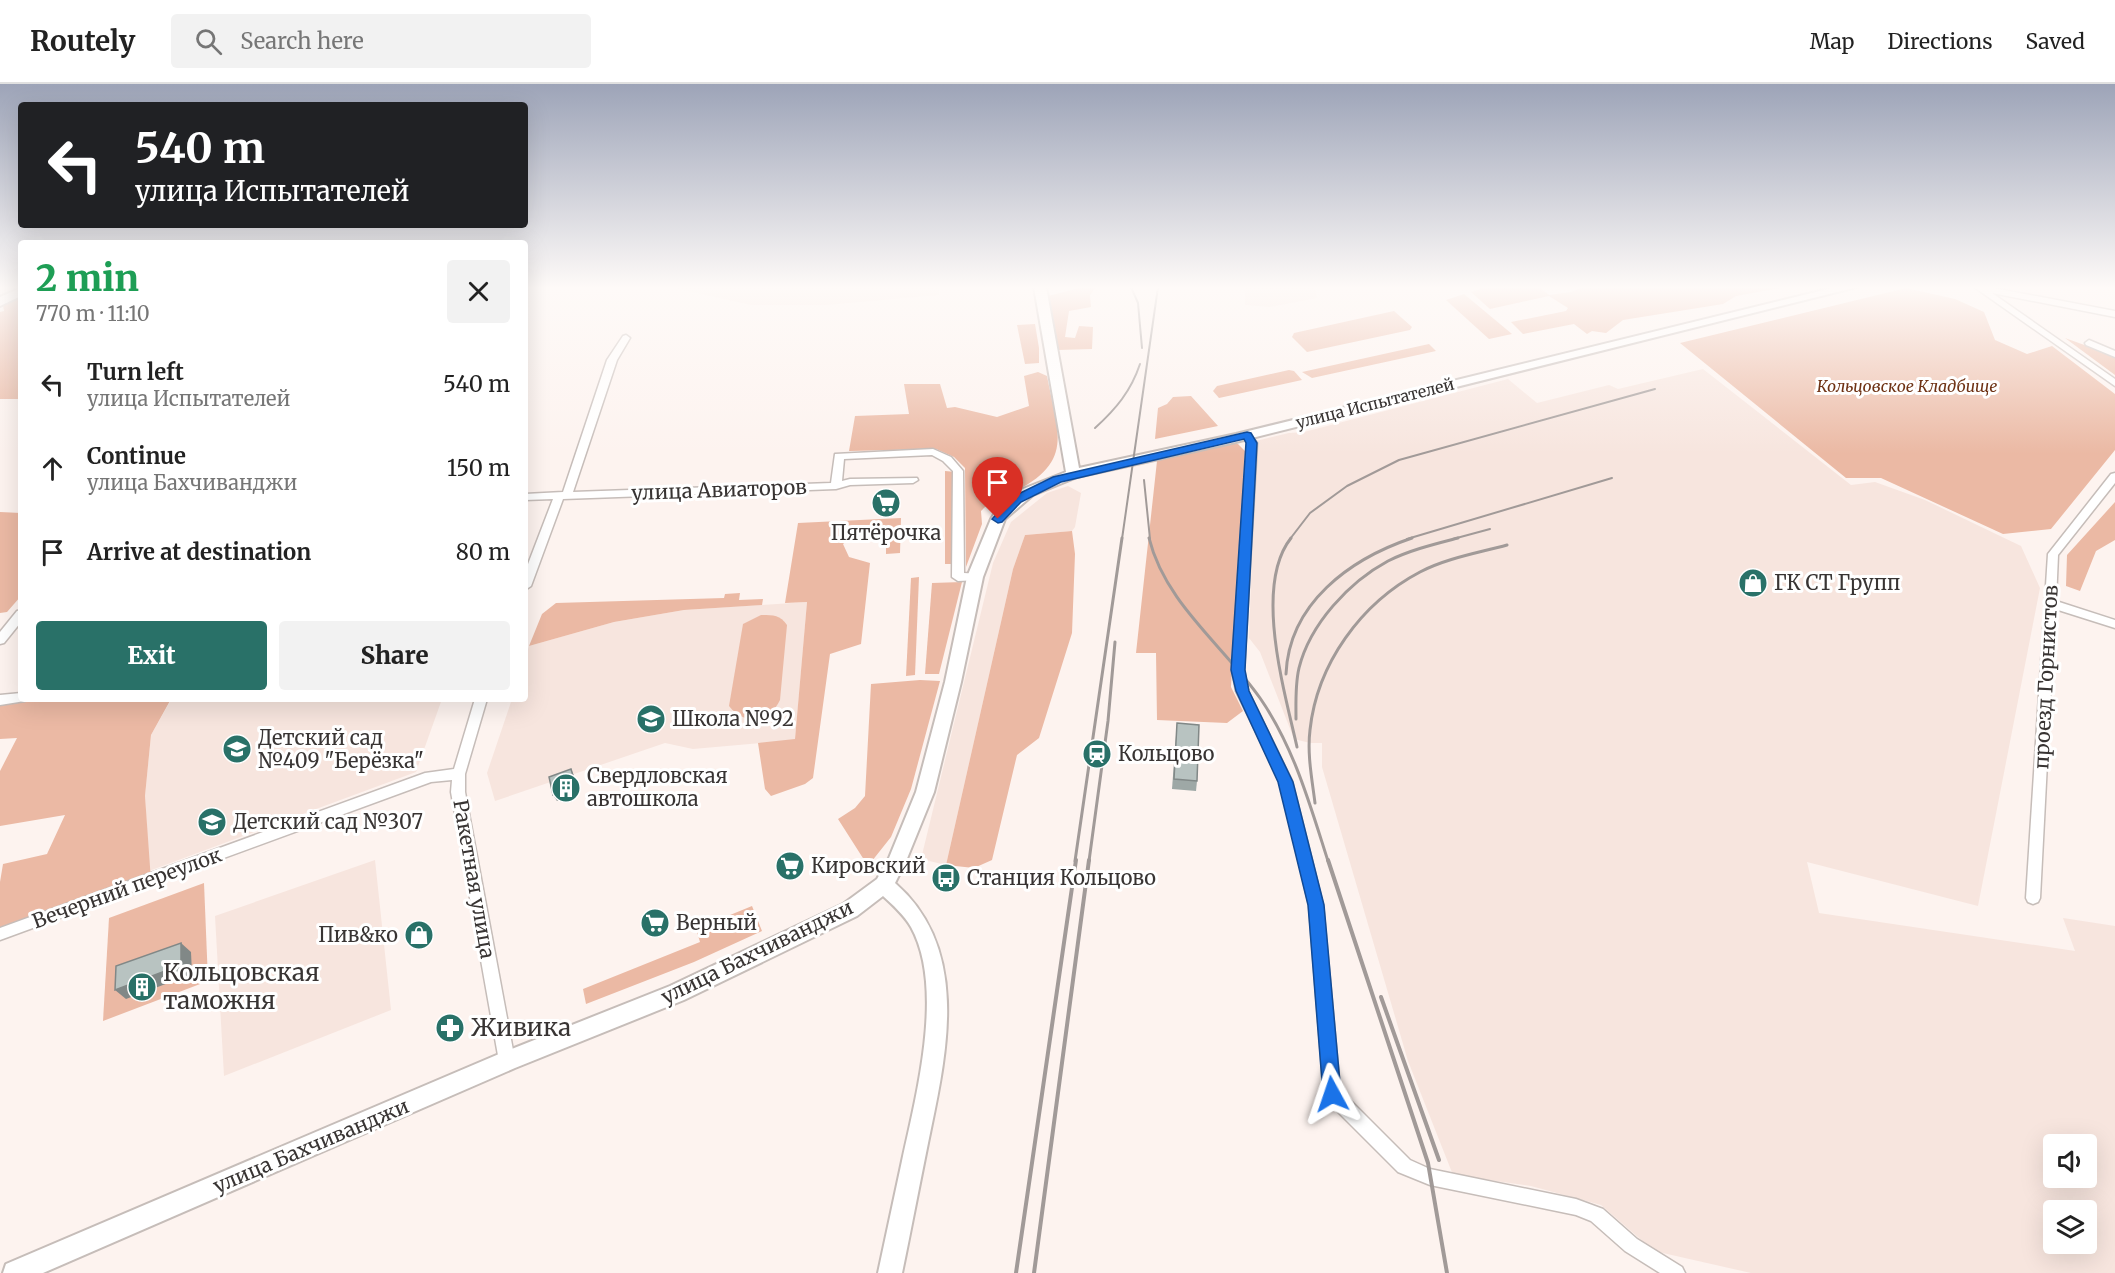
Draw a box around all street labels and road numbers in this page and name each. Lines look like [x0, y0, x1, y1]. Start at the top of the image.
street label: улица Испытателей [1294, 374, 1456, 432]
street label: улица Авиаторов [631, 474, 807, 505]
street label: проезд Горнистов [2028, 584, 2063, 770]
street label: Ракетная улица [448, 798, 501, 961]
street label: Вечерний переулок [29, 842, 225, 933]
street label: улица Бахчиванджи [657, 894, 857, 1009]
street label: улица Бахчиванджи [209, 1093, 413, 1198]

